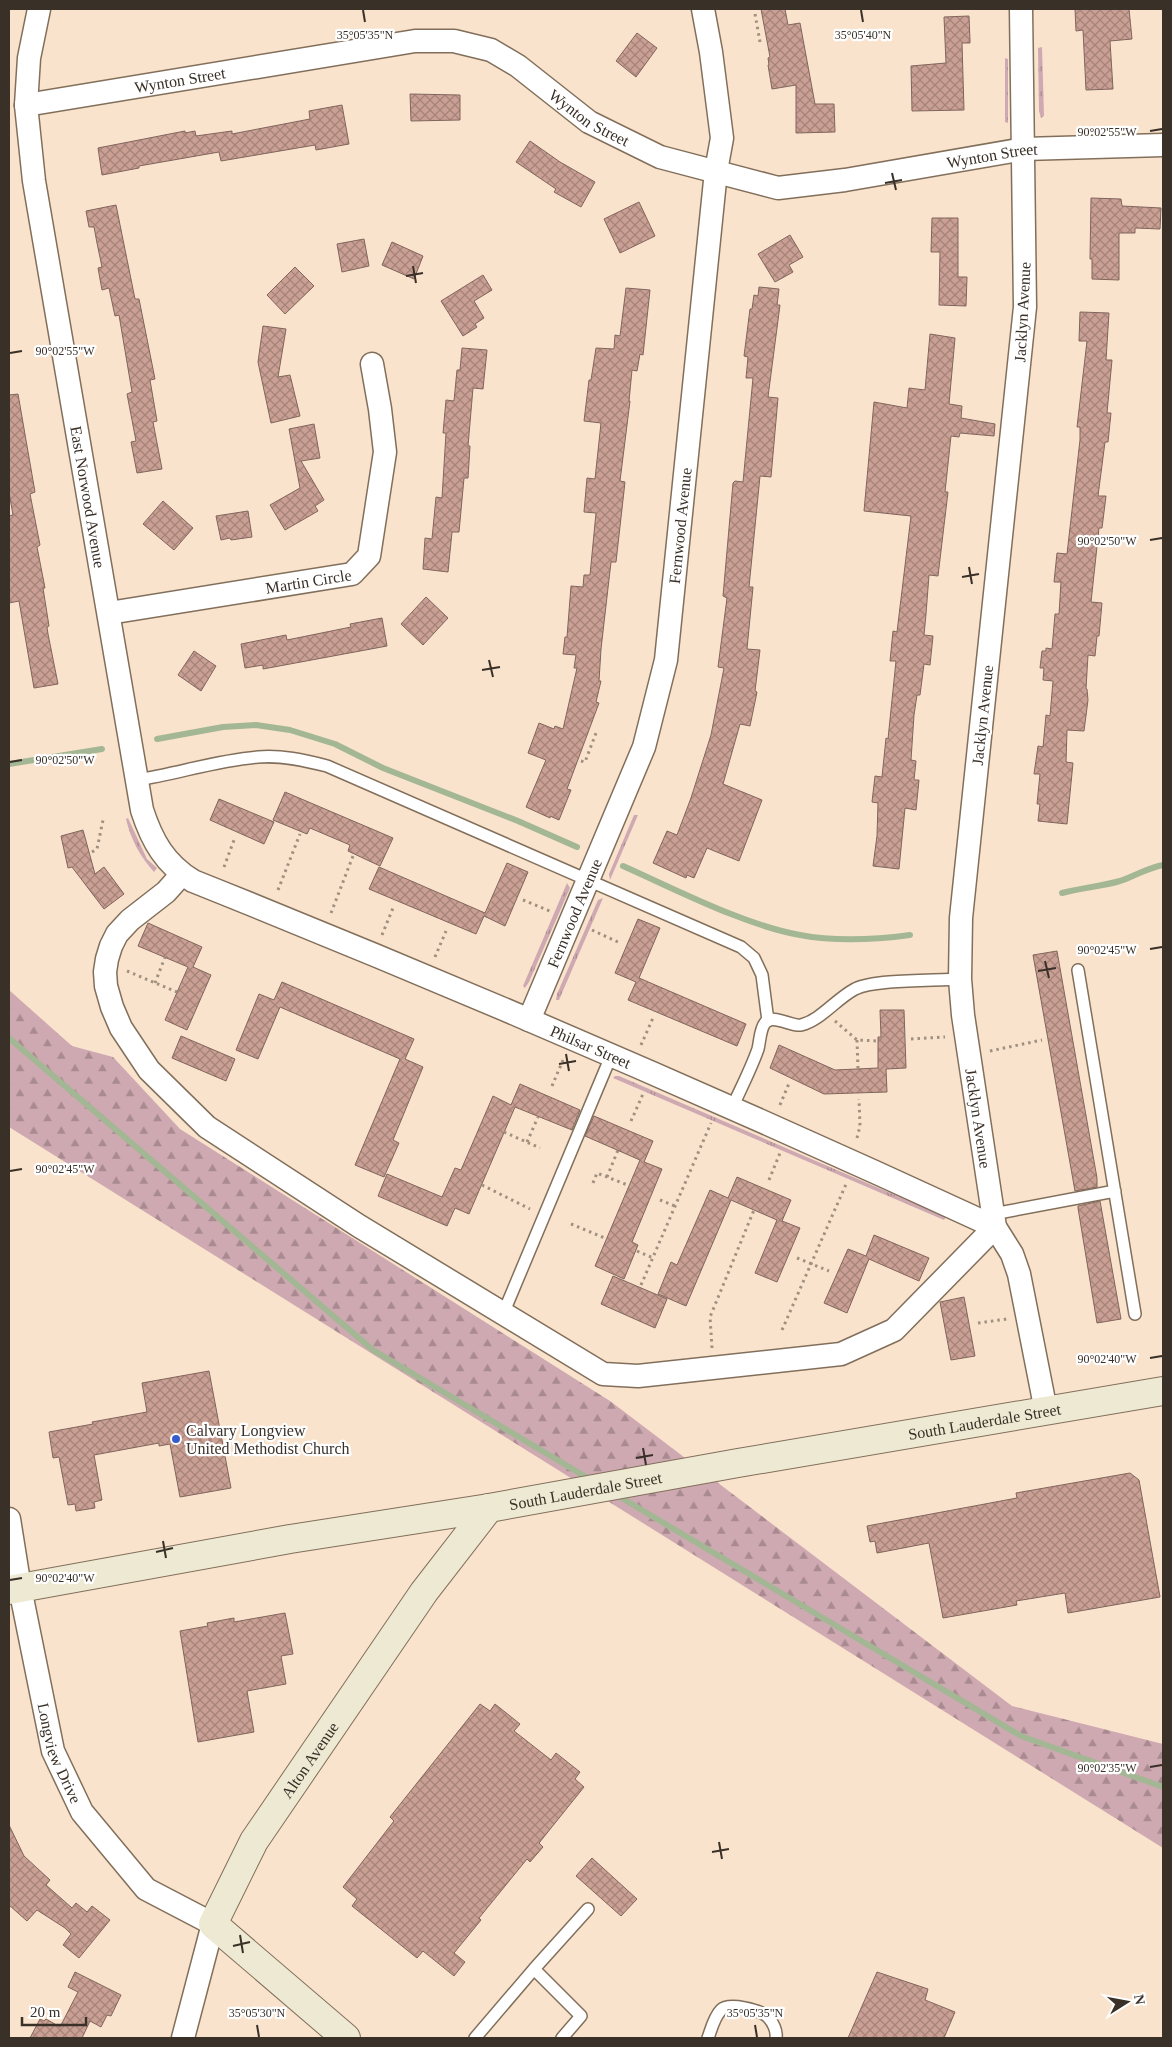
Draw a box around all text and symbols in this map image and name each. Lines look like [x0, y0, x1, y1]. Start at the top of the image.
text: 35°05'35"N [337, 28, 394, 42]
text: 35°05'40"N [835, 28, 892, 42]
street label: Wynton Street [133, 64, 227, 96]
street label: Wynton Street [546, 86, 632, 150]
text: 90°02'55"W [1077, 125, 1137, 139]
street label: Wynton Street [945, 141, 1038, 171]
street label: Jacklyn Avenue [1011, 261, 1035, 363]
text: 90°02'55"W [35, 344, 95, 358]
street label: East Norwood Avenue [67, 425, 108, 569]
street label: Fernwood Avenue [666, 467, 695, 585]
text: 90°02'50"W [1077, 534, 1137, 548]
street label: Martin Circle [264, 566, 353, 597]
street label: Jacklyn Avenue [969, 664, 997, 766]
text: 90°02'50"W [35, 753, 95, 767]
street label: Fernwood Avenue [544, 856, 605, 970]
text: 90°02'45"W [1077, 943, 1137, 957]
street label: Philsar Street [548, 1022, 634, 1072]
street label: Jacklyn Avenue [962, 1067, 994, 1169]
text: 90°02'45"W [35, 1162, 95, 1176]
text: 90°02'40"W [1077, 1352, 1137, 1366]
street label: South Lauderdale Street [907, 1400, 1063, 1443]
place label: Calvary Longview United Methodist Church [186, 1422, 350, 1457]
marker: Calvary Longview United Methodist Church [170, 1433, 182, 1445]
street label: South Lauderdale Street [508, 1469, 664, 1513]
text: 90°02'40"W [35, 1571, 95, 1585]
street label: Longview Drive [34, 1702, 84, 1806]
street label: Alton Avenue [278, 1719, 342, 1801]
text: 90°02'35"W [1077, 1761, 1137, 1775]
north arrow [1102, 1977, 1152, 2027]
text: N [1131, 1993, 1148, 2006]
scale bar [22, 1994, 86, 2026]
text: 20 m [30, 2004, 61, 2020]
text: 35°05'30"N [229, 2006, 286, 2020]
text: 35°05'35"N [727, 2006, 784, 2020]

